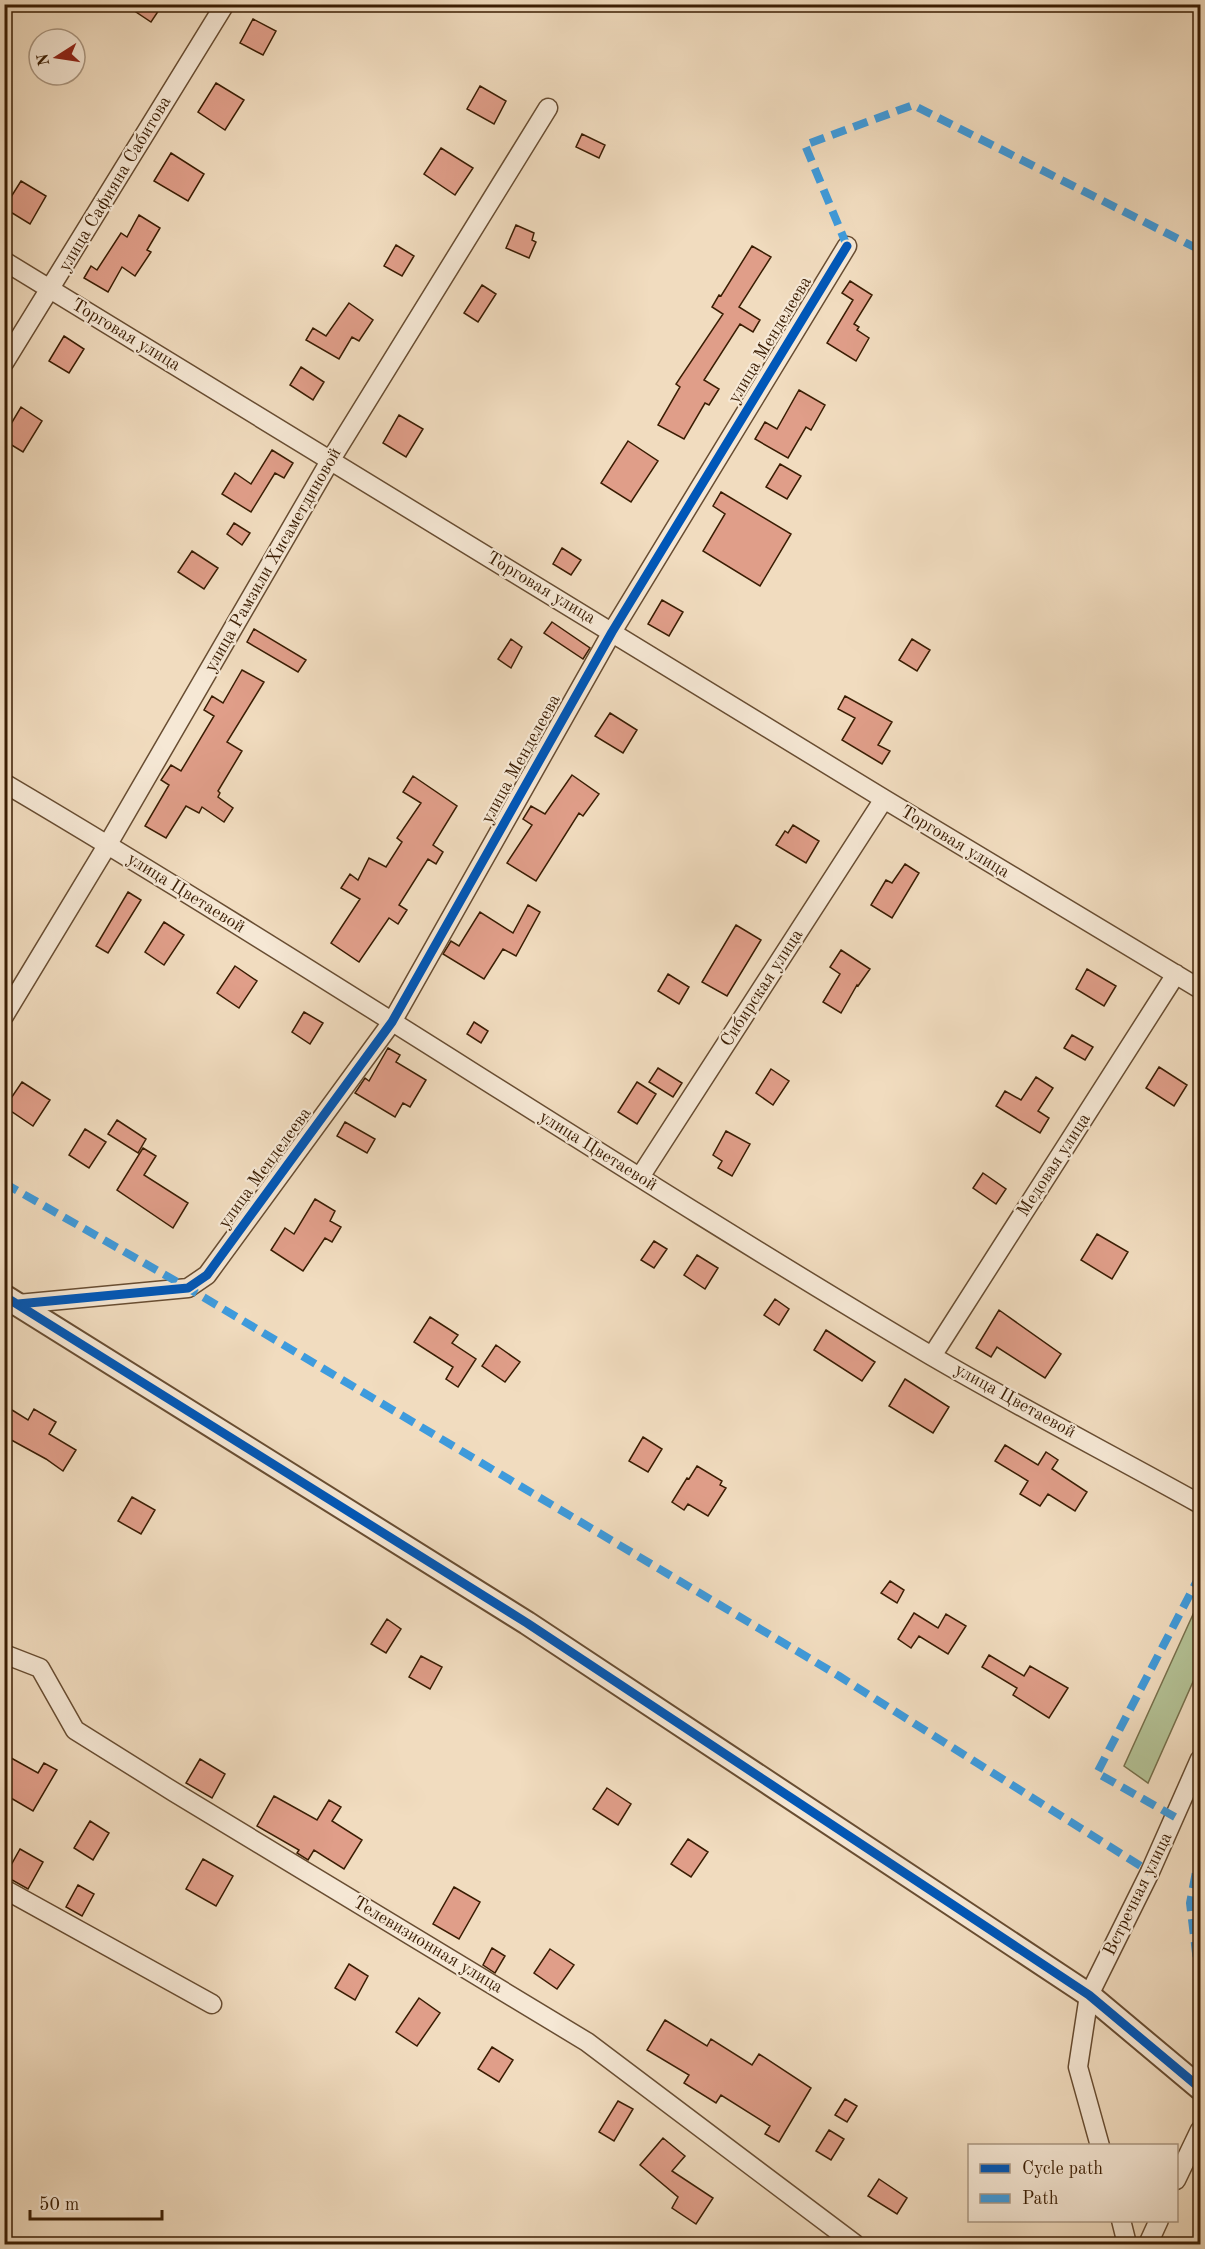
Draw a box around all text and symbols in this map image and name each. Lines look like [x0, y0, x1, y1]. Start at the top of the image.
north arrow [27, 27, 87, 87]
text: N [35, 51, 53, 67]
street label: улица Сафияна Сабитова [55, 93, 175, 275]
street label: улица Менделеева [725, 273, 815, 407]
street label: Торговая улица [68, 295, 184, 375]
street label: улица Рамзили Хисаметдиновой [201, 445, 345, 675]
street label: Торговая улица [483, 548, 599, 628]
street label: улица Менделеева [478, 691, 564, 827]
street label: Торговая улица [897, 802, 1013, 882]
street label: улица Цветаевой [124, 850, 248, 936]
street label: Сибирская улица [717, 926, 807, 1050]
street label: улица Менделеева [215, 1104, 315, 1232]
street label: улица Цветаевой [536, 1108, 660, 1194]
street label: Медовая улица [1014, 1110, 1094, 1220]
street label: улица Цветаевой [951, 1360, 1079, 1442]
street label: Встречная улица [1100, 1829, 1176, 1958]
street label: Телевизионная улица [350, 1893, 506, 1997]
legend [968, 2144, 1178, 2222]
text: Cycle path [1022, 2160, 1103, 2178]
scale bar [30, 2183, 162, 2221]
text: Path [1022, 2190, 1059, 2208]
text: 50 m [39, 2196, 79, 2214]

